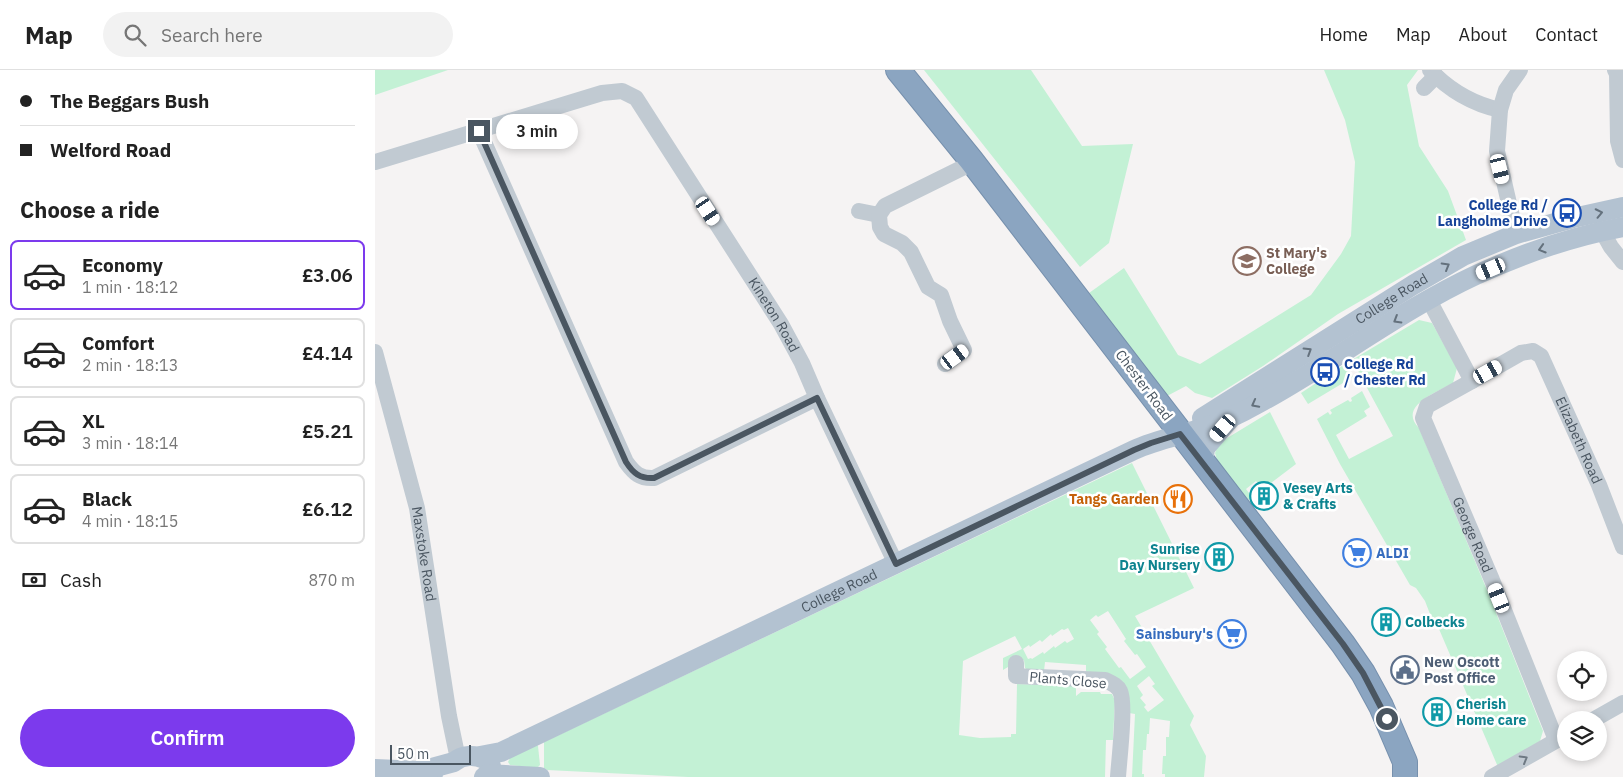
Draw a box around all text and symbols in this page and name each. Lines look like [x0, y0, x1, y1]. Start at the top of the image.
search box [103, 12, 453, 57]
text: Map [25, 19, 73, 51]
icon: search [121, 21, 149, 49]
text: Search here [161, 23, 263, 47]
text: Home [1320, 23, 1368, 46]
text: Map [1396, 23, 1431, 46]
text: About [1459, 23, 1507, 46]
text: Contact [1535, 23, 1598, 46]
text: The Beggars Bush [50, 89, 209, 113]
callout: 3 min [497, 114, 579, 148]
route end [468, 120, 490, 142]
text: 3 min [516, 121, 558, 141]
text: Welford Road [50, 138, 171, 162]
car [1489, 153, 1510, 185]
car [693, 194, 722, 228]
text: Choose a ride [20, 195, 160, 224]
place label: College Rd / Langholme Drive [1438, 196, 1548, 230]
bus stop icon: College Rd / Langholme Drive [1552, 198, 1582, 228]
one-way arrow [1594, 208, 1603, 218]
one-way arrow [1539, 243, 1547, 253]
place label: St Mary's College [1266, 244, 1327, 278]
school or university icon: St Mary's College [1232, 246, 1262, 276]
icon: car [22, 253, 67, 298]
text: Economy [82, 253, 163, 277]
car [1474, 256, 1507, 282]
one-way arrow [1441, 262, 1450, 272]
text: £3.06 [302, 263, 353, 287]
street label: College Road [1352, 269, 1431, 328]
street label: Kineton Road [744, 274, 803, 355]
text: 1 min · 18:12 [82, 277, 178, 297]
one-way arrow [1393, 313, 1402, 323]
icon: car [22, 331, 67, 376]
text: Comfort [82, 331, 155, 355]
text: £4.14 [302, 341, 353, 365]
car [938, 342, 971, 372]
street label: Chester Road [1111, 346, 1177, 424]
one-way arrow [1302, 348, 1311, 357]
text: 2 min · 18:13 [82, 355, 178, 375]
place label: College Rd / Chester Rd [1344, 355, 1426, 389]
bus stop icon: College Rd / Chester Rd [1310, 357, 1340, 387]
car [1471, 358, 1504, 386]
street label: Elizabeth Road [1551, 394, 1606, 487]
one-way arrow [1252, 398, 1261, 408]
icon: car [22, 409, 67, 454]
text: XL [82, 409, 105, 433]
car [1207, 412, 1238, 444]
text: £5.21 [302, 419, 353, 443]
text: 3 min · 18:14 [82, 433, 178, 453]
place label: Vesey Arts & Crafts [1283, 479, 1353, 513]
building icon: Vesey Arts & Crafts [1249, 481, 1279, 511]
restaurant icon: Tangs Garden [1163, 484, 1193, 514]
icon: car [22, 487, 67, 532]
text: Black [82, 487, 132, 511]
place label: Tangs Garden [1069, 490, 1159, 508]
street label: George Road [1449, 494, 1497, 575]
text: £6.12 [302, 497, 353, 521]
street label: Maxstoke Road [408, 505, 440, 603]
text: 4 min · 18:15 [82, 511, 178, 531]
supermarket icon: ALDI [1342, 538, 1372, 568]
place label: Sunrise Day Nursery [1119, 540, 1201, 574]
building icon: Sunrise Day Nursery [1204, 542, 1234, 572]
place label: ALDI [1376, 544, 1409, 562]
street label: College Road [798, 565, 880, 617]
icon: cash [20, 566, 48, 594]
text: Cash [60, 568, 102, 592]
text: 870 m [308, 570, 355, 590]
car [1486, 581, 1511, 615]
building icon: Colbecks [1371, 607, 1401, 637]
place label: Colbecks [1405, 613, 1465, 631]
supermarket icon: Sainsbury's [1217, 619, 1247, 649]
place label: Sainsbury's [1136, 625, 1213, 643]
map controls [1557, 651, 1607, 761]
button: locate [1557, 651, 1607, 701]
place label: New Oscott Post Office [1424, 653, 1500, 687]
public building icon: New Oscott Post Office [1390, 655, 1420, 685]
street label: Plants Close [1029, 668, 1108, 692]
place label: Cherish Home care [1456, 695, 1527, 729]
building icon: Cherish Home care [1422, 697, 1452, 727]
route start [1376, 708, 1398, 730]
button: Confirm [20, 709, 355, 767]
button: layers [1557, 711, 1607, 761]
scale bar [390, 742, 471, 765]
text: 50 m [397, 745, 429, 763]
one-way arrow [1518, 755, 1527, 765]

